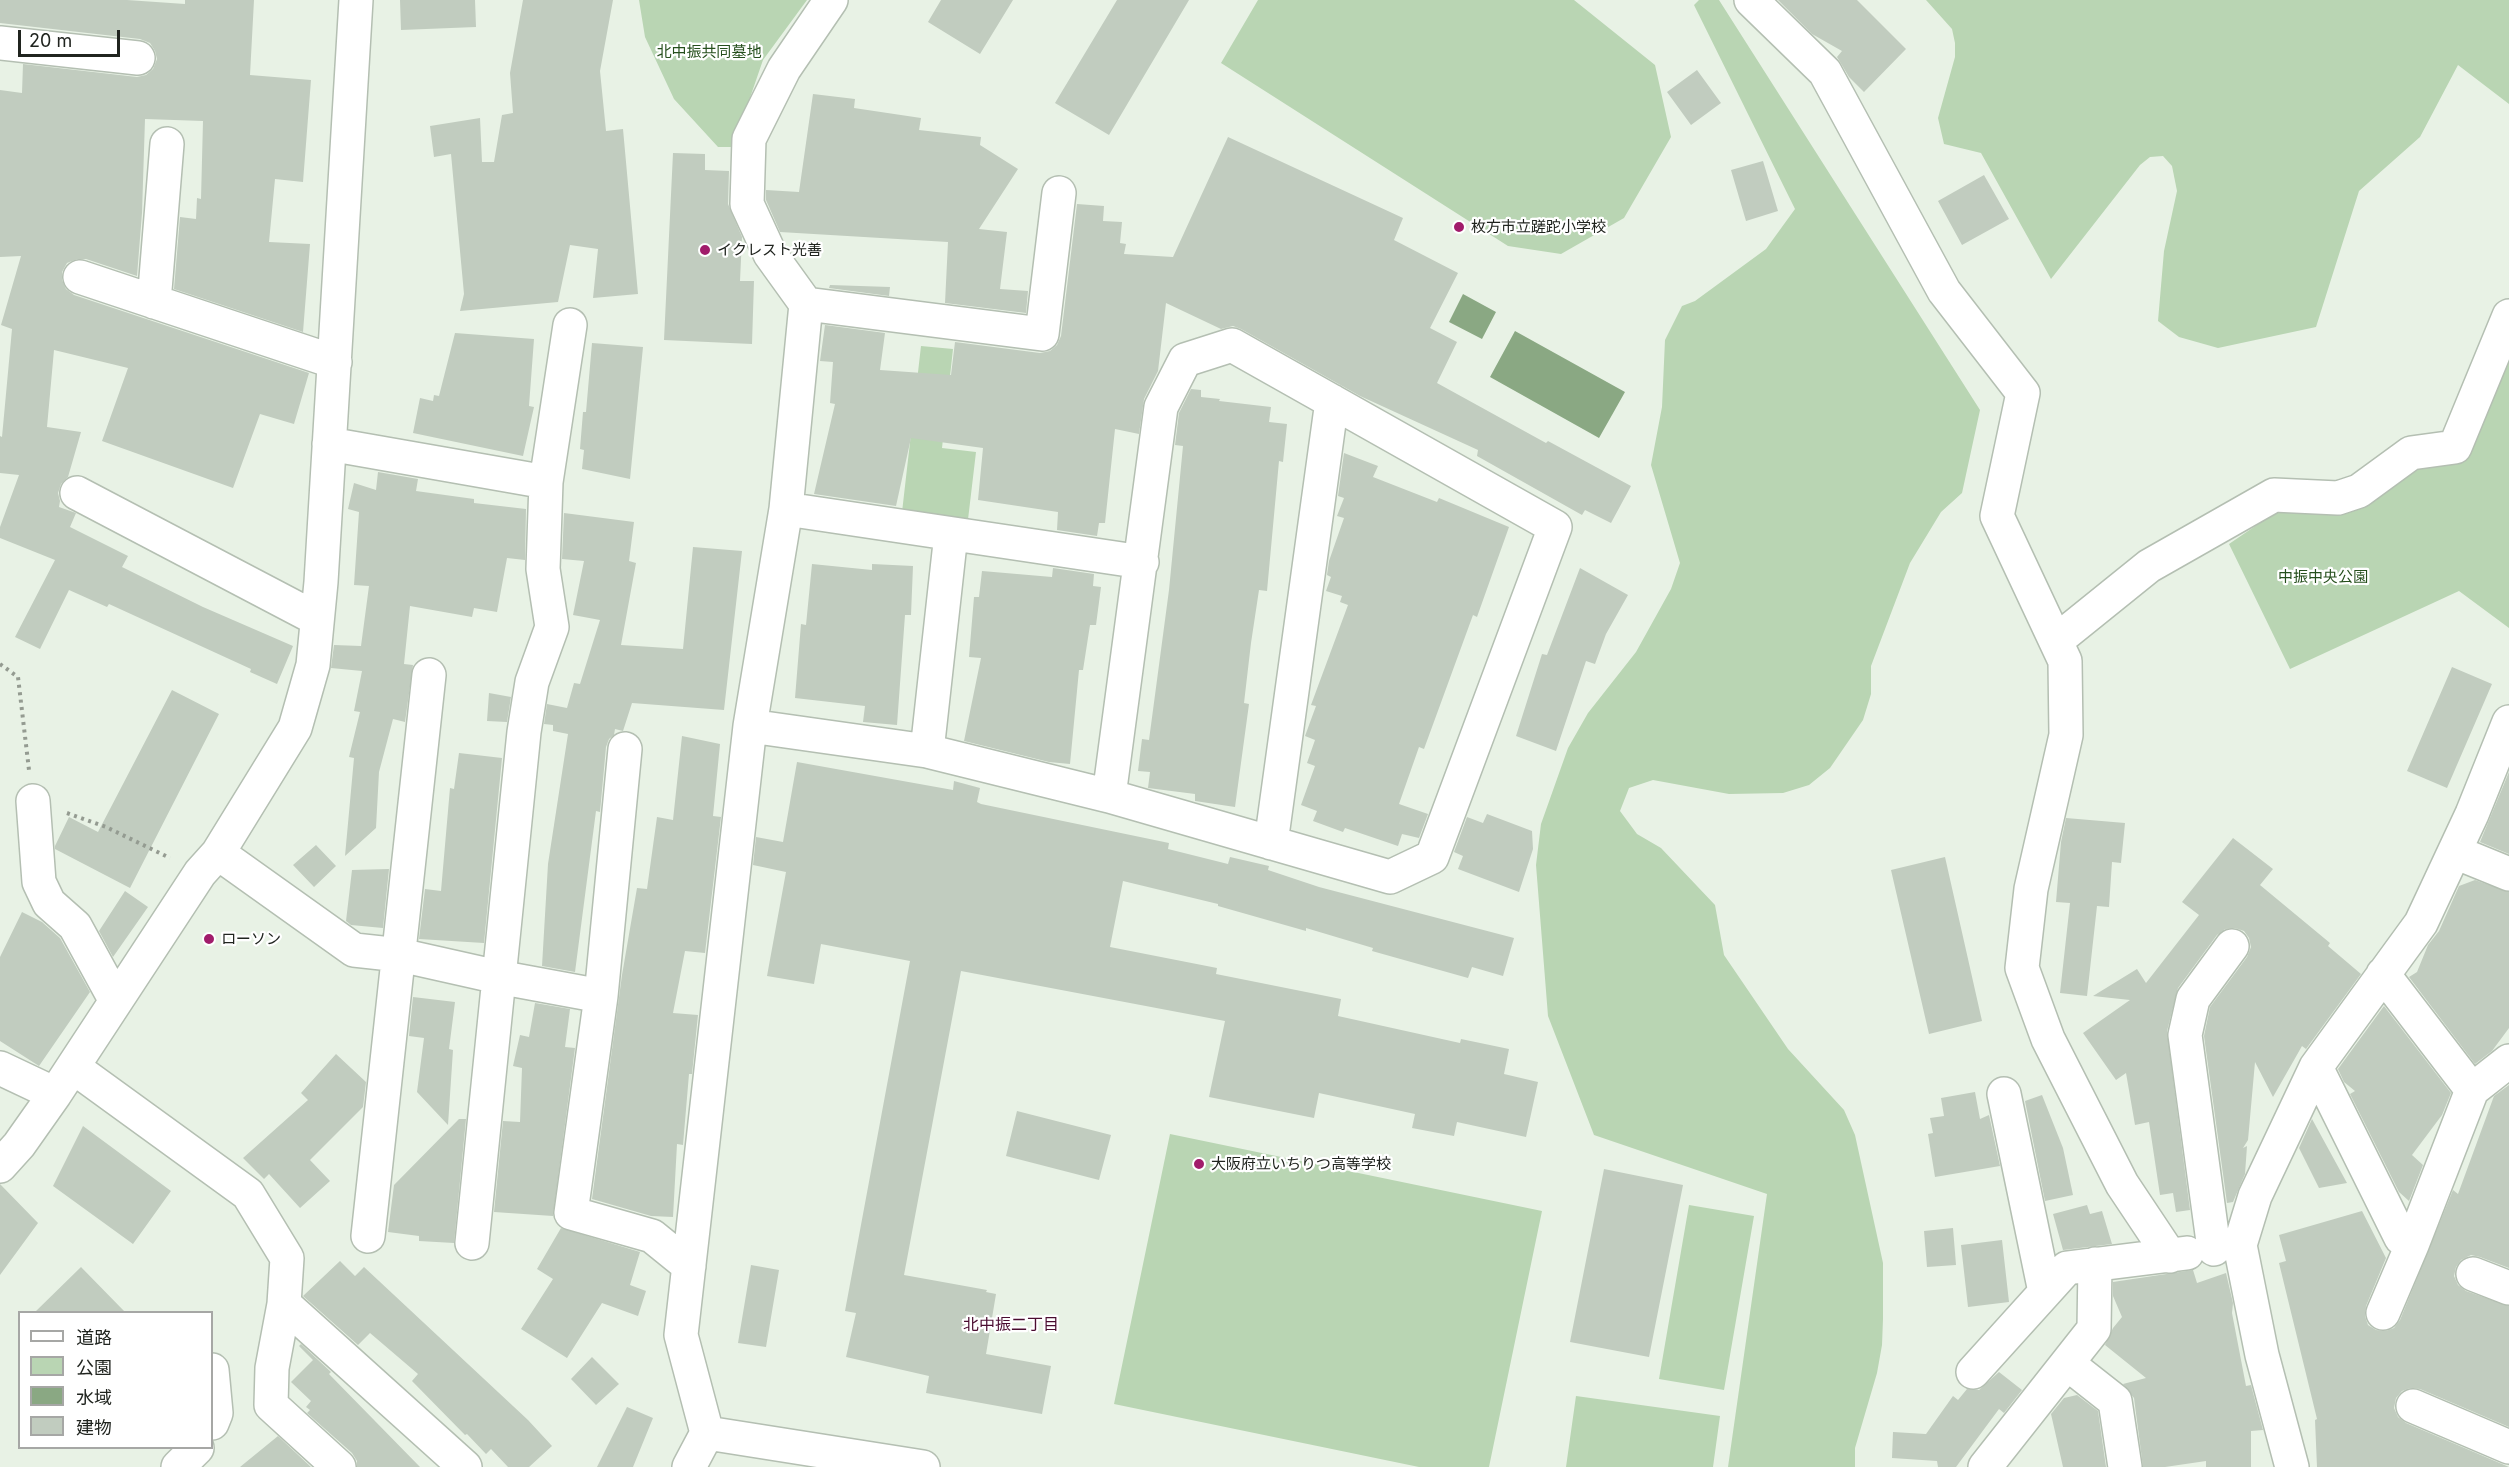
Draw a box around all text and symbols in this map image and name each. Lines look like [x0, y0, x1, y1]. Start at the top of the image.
scale bar [21, 18, 123, 56]
text: 20 m [29, 30, 72, 51]
park label: 北中振共同墓地 [657, 43, 761, 61]
place label: 枚方市立蹉跎小学校 [1471, 218, 1606, 236]
marker: 枚方市立蹉跎小学校 [1452, 220, 1466, 234]
place label: イクレスト光善 [717, 241, 822, 259]
marker: イクレスト光善 [698, 243, 712, 257]
park label: 中振中央公園 [2278, 568, 2368, 586]
place label: ローソン [221, 930, 281, 948]
marker: ローソン [202, 932, 216, 946]
place label: 大阪府立いちりつ高等学校 [1211, 1155, 1391, 1173]
marker: 大阪府立いちりつ高等学校 [1192, 1157, 1206, 1171]
legend [18, 1311, 213, 1449]
district label: 北中振二丁目 [963, 1315, 1059, 1335]
text: 道路 [76, 1327, 112, 1348]
text: 公園 [76, 1357, 112, 1378]
text: 水域 [76, 1387, 112, 1408]
text: 建物 [76, 1417, 112, 1438]

